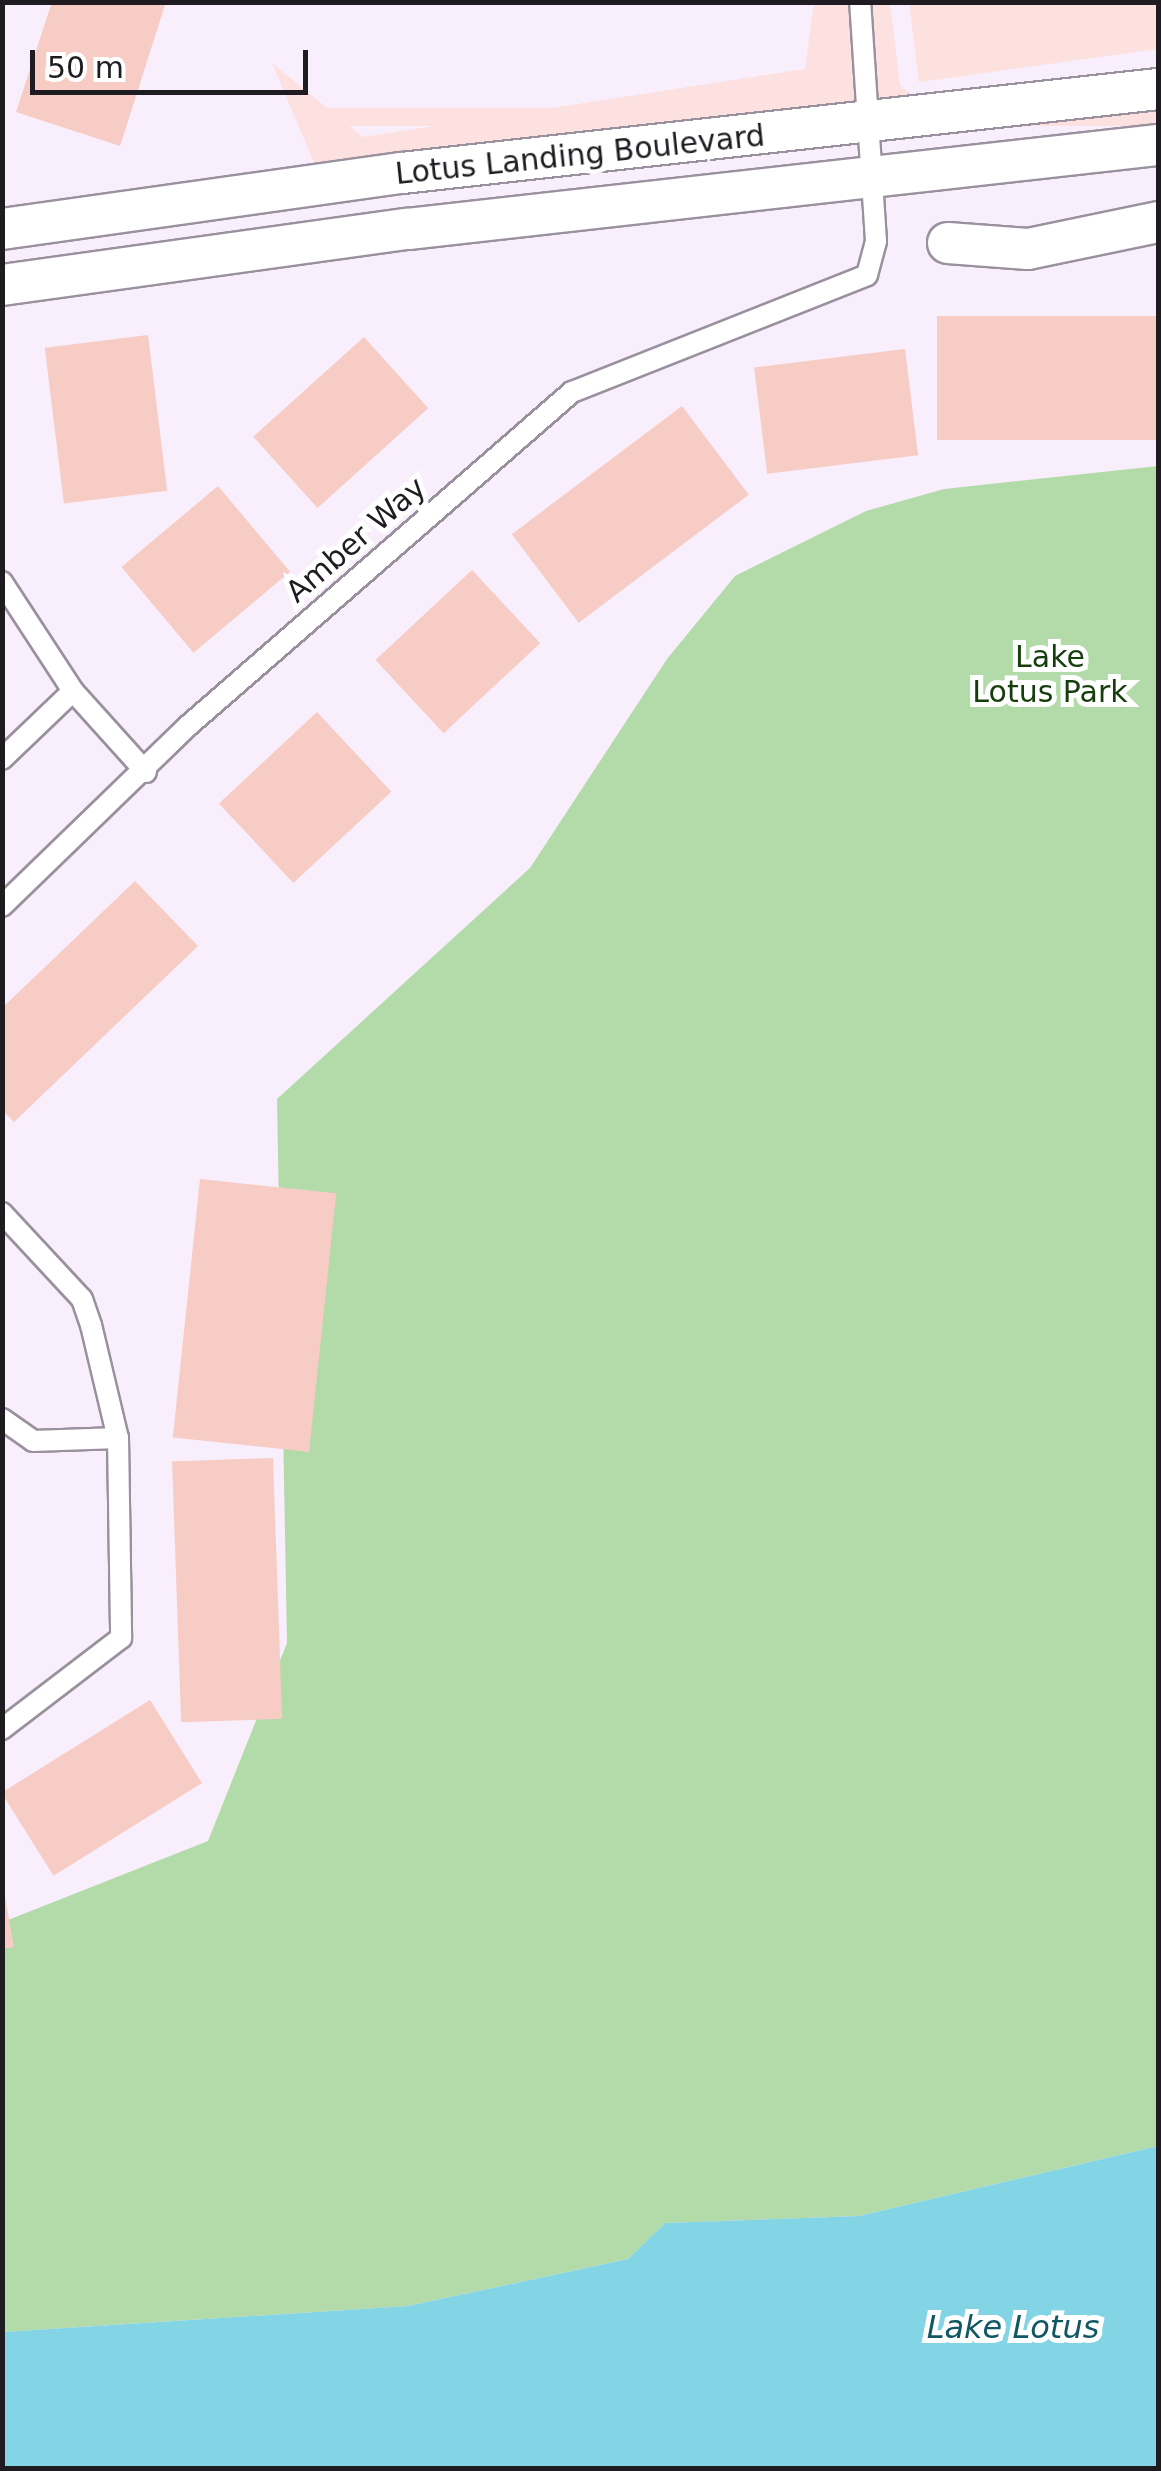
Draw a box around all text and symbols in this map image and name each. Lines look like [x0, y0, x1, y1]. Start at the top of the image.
scale bar [35, 30, 312, 92]
text: 50 m [47, 50, 124, 85]
street label: Lotus Landing Boulevard [393, 118, 767, 192]
street label: Amber Way [279, 470, 433, 610]
park label: Lake Lotus Park [972, 639, 1128, 710]
water label: Lake Lotus [927, 2308, 1099, 2346]

